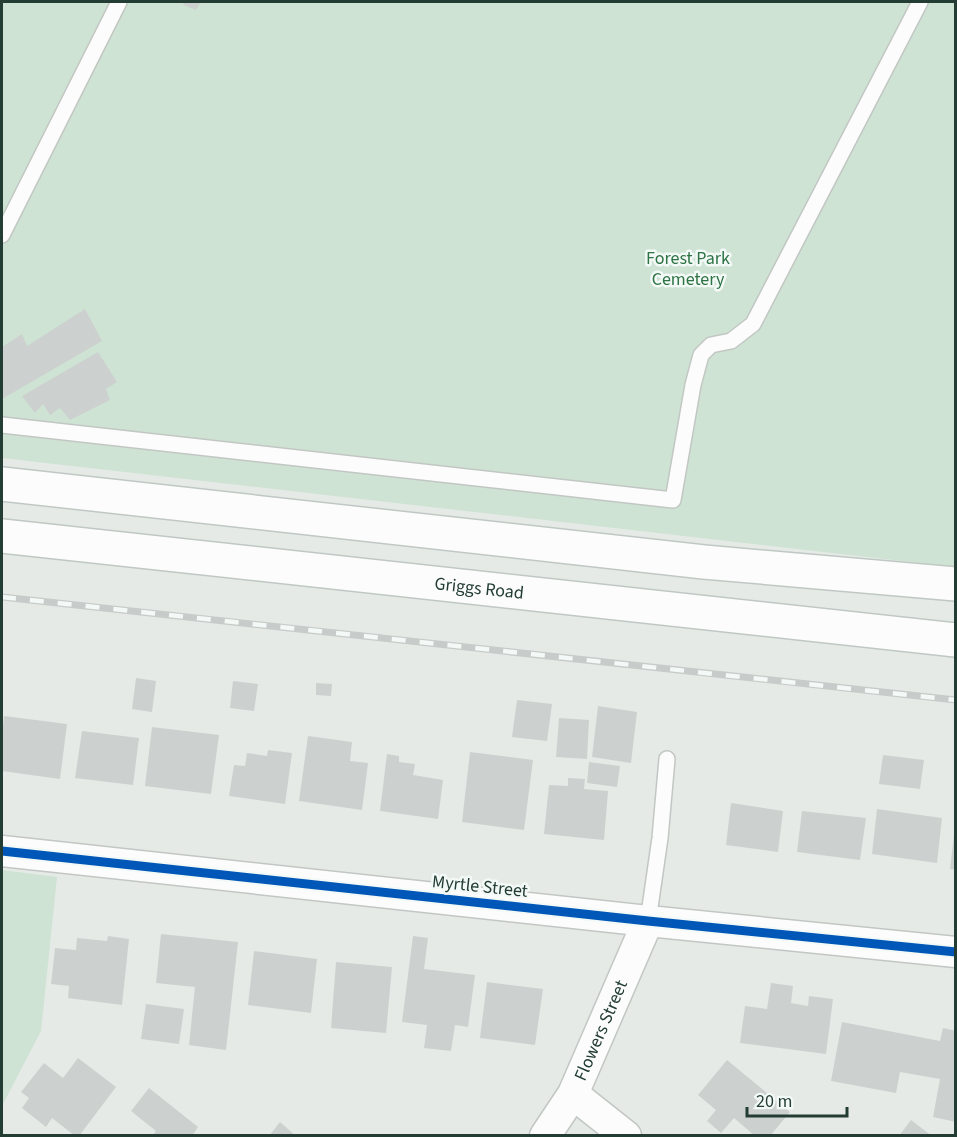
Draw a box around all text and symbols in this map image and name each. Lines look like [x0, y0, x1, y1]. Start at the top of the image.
park label: Forest Park Cemetery [646, 246, 730, 292]
street label: Griggs Road [433, 571, 525, 606]
street label: Myrtle Street [431, 869, 529, 904]
street label: Flowers Street [568, 976, 634, 1085]
scale bar [747, 1080, 848, 1118]
text: 20 m [756, 1089, 792, 1114]

